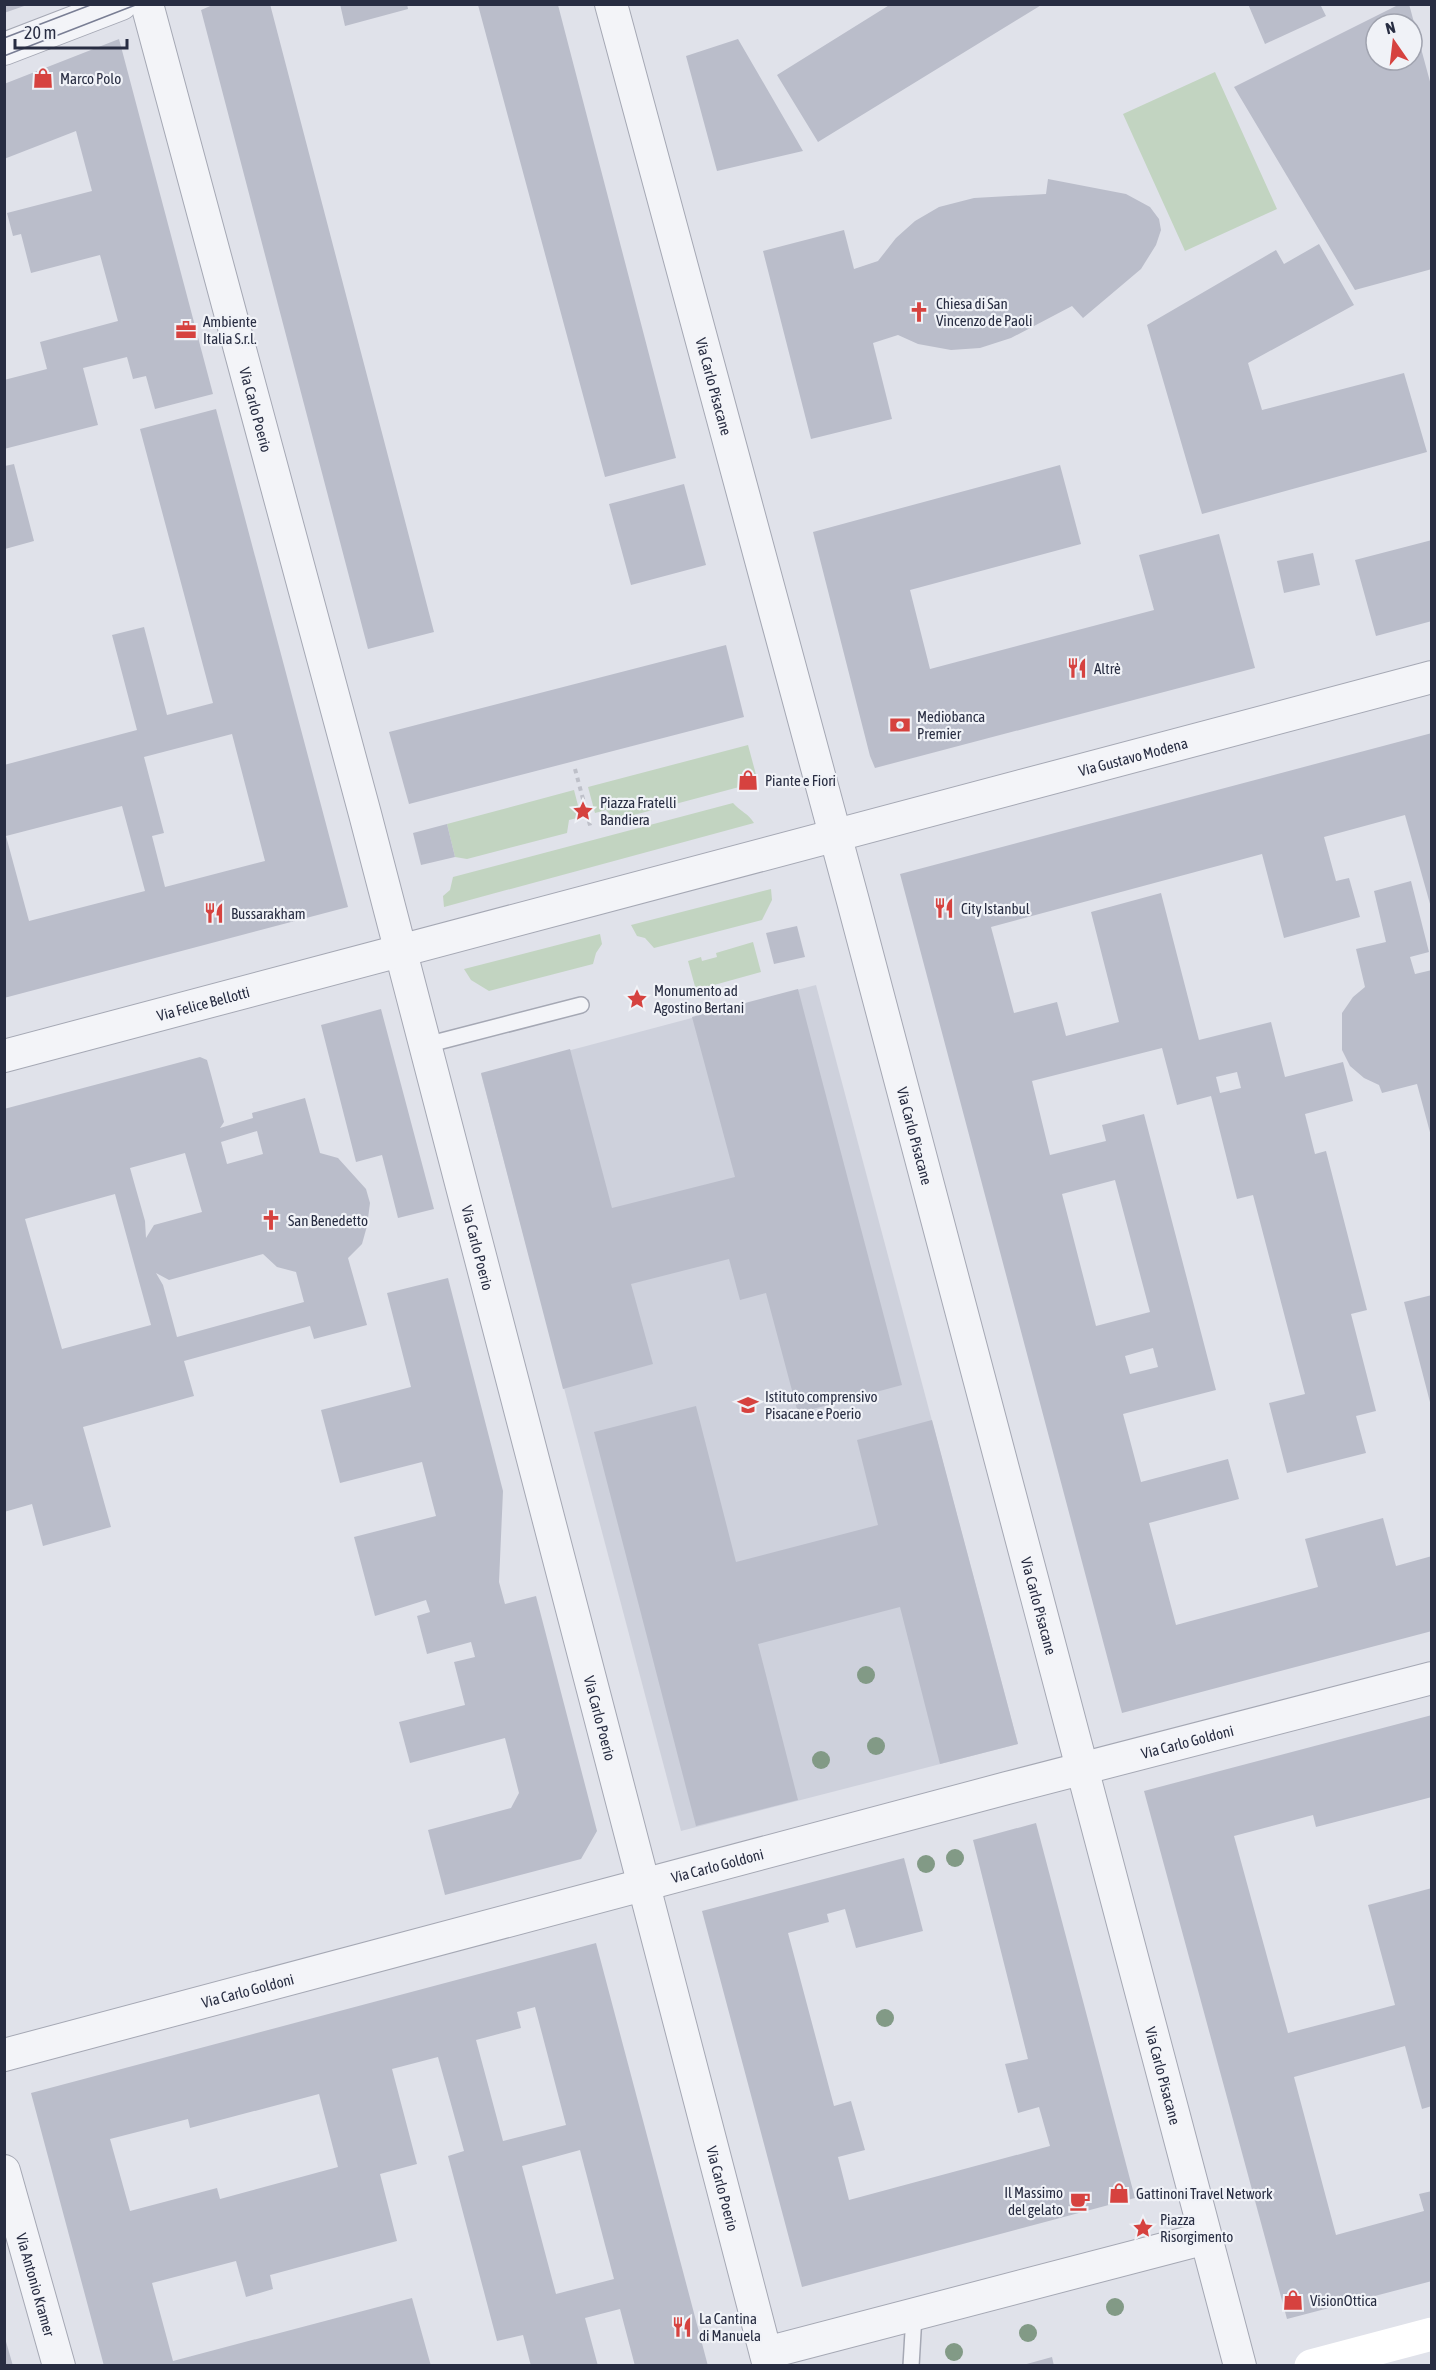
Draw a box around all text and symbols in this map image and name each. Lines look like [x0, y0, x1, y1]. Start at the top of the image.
scale bar [15, 12, 128, 50]
north arrow [1364, 12, 1424, 72]
text: N [1384, 18, 1397, 37]
text: 20 m [24, 22, 56, 43]
shop icon: Marco Polo [31, 66, 55, 90]
place label: Marco Polo [60, 70, 121, 87]
place label: Chiesa di San Vincenzo de Paoli [936, 295, 1033, 329]
church icon: Chiesa di San Vincenzo de Paoli [907, 300, 931, 324]
place label: Ambiente Italia S.r.l. [203, 313, 257, 347]
office icon: Ambiente Italia S.r.l. [174, 318, 198, 342]
street label: Via Carlo Pisacane [693, 336, 735, 437]
street label: Via Carlo Poerio [237, 365, 276, 454]
restaurant icon: Altrè [1065, 656, 1089, 680]
place label: Altrè [1094, 660, 1121, 677]
place label: Mediobanca Premier [917, 708, 985, 742]
bank icon: Mediobanca Premier [888, 713, 912, 737]
street label: Via Gustavo Modena [1077, 734, 1189, 779]
shop icon: Piante e Fiori [736, 768, 760, 792]
place label: Piante e Fiori [765, 772, 836, 789]
place label: Piazza Fratelli Bandiera [600, 794, 677, 828]
place icon: Piazza Fratelli Bandiera [571, 799, 595, 823]
restaurant icon: City Istanbul [932, 896, 956, 920]
place label: City Istanbul [961, 900, 1030, 917]
restaurant icon: Bussarakham [202, 901, 226, 925]
place label: Bussarakham [231, 905, 306, 922]
place label: Monumento ad Agostino Bertani [654, 982, 744, 1016]
street label: Via Felice Bellotti [155, 983, 251, 1024]
place icon: Monumento ad Agostino Bertani [625, 987, 649, 1011]
street label: Via Carlo Pisacane [894, 1085, 936, 1187]
street label: Via Carlo Poerio [459, 1203, 497, 1292]
church icon: San Benedetto [259, 1208, 283, 1232]
place label: San Benedetto [288, 1212, 368, 1229]
place label: Istituto comprensivo Pisacane e Poerio [765, 1388, 878, 1422]
school or university icon: Istituto comprensivo Pisacane e Poerio [736, 1393, 760, 1417]
street label: Via Carlo Pisacane [1018, 1555, 1060, 1657]
street label: Via Carlo Poerio [581, 1674, 620, 1762]
street label: Via Carlo Goldoni [1139, 1721, 1235, 1761]
street label: Via Carlo Goldoni [669, 1845, 765, 1886]
street label: Via Carlo Goldoni [200, 1970, 295, 2011]
street label: Via Carlo Pisacane [1142, 2025, 1184, 2127]
street label: Via Carlo Poerio [704, 2144, 742, 2233]
shop icon: Gattinoni Travel Network [1107, 2181, 1131, 2205]
place label: Il Massimo del gelato [1004, 2184, 1063, 2218]
place label: Gattinoni Travel Network [1136, 2185, 1273, 2202]
cafe icon: Il Massimo del gelato [1068, 2189, 1092, 2213]
place label: Piazza Risorgimento [1160, 2211, 1233, 2245]
place icon: Piazza Risorgimento [1131, 2216, 1155, 2240]
street label: Via Antonio Kramer [13, 2231, 59, 2338]
shop icon: VisionOttica [1281, 2288, 1305, 2312]
place label: VisionOttica [1310, 2292, 1377, 2309]
place label: La Cantina di Manuela [699, 2310, 761, 2344]
restaurant icon: La Cantina di Manuela [670, 2315, 694, 2339]

